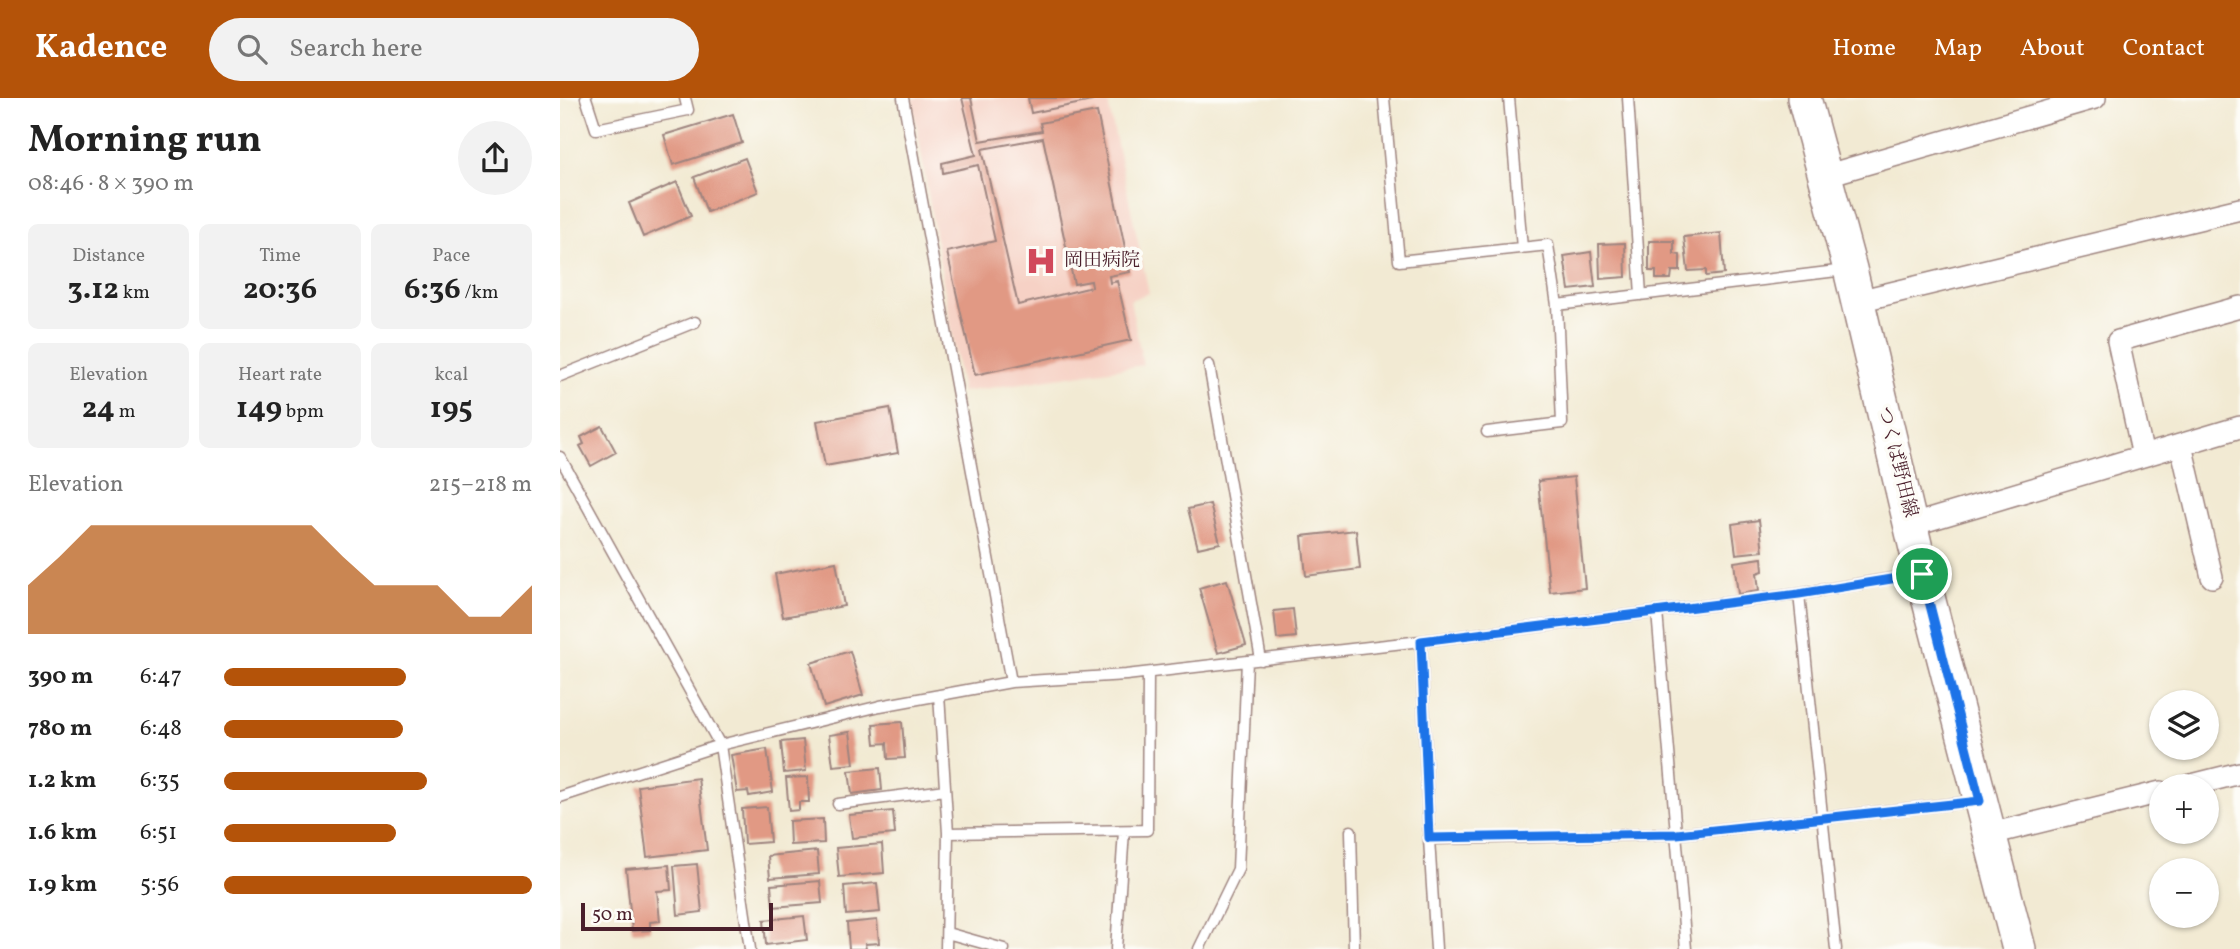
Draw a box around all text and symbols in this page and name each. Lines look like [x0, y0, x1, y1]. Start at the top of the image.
search box [209, 18, 699, 81]
text: Kadence [35, 26, 167, 72]
icon: search [233, 30, 271, 68]
text: Search here [289, 31, 423, 67]
text: Home [1832, 32, 1896, 66]
text: Map [1934, 32, 1982, 66]
text: About [2020, 32, 2085, 66]
text: Contact [2123, 32, 2205, 66]
text: Morning run [28, 115, 262, 168]
button: share [458, 121, 532, 195]
text: 08:46 · 8 × 390 m [28, 168, 194, 200]
text: Distance [72, 243, 145, 269]
text: Time [259, 243, 301, 269]
text: Pace [432, 243, 470, 269]
hospital icon: 岡田病院 [1024, 244, 1058, 278]
place label: 岡田病院 [1064, 248, 1140, 274]
text: 3.12 [67, 269, 119, 311]
text: 20:36 [243, 269, 317, 311]
text: 6:36 [404, 269, 461, 311]
text: km [119, 280, 150, 306]
text: /km [461, 280, 499, 306]
text: Elevation [69, 362, 148, 388]
text: Heart rate [238, 362, 322, 388]
text: kcal [434, 362, 468, 388]
text: 24 [82, 388, 115, 430]
text: 149 [236, 388, 282, 430]
text: 195 [430, 388, 473, 430]
text: m [115, 399, 136, 425]
text: bpm [282, 399, 324, 425]
street label: つくば野田線 [1871, 404, 1923, 520]
text: Elevation [28, 469, 124, 501]
text: 215–218 m [429, 469, 532, 501]
pin [1892, 544, 1952, 604]
icon: arrive [1903, 555, 1941, 593]
text: 390 m [28, 661, 93, 693]
text: 6:47 [140, 661, 182, 693]
map controls [2149, 690, 2219, 928]
button: layers [2149, 690, 2219, 760]
text: 780 m [28, 713, 92, 745]
text: 6:48 [140, 713, 182, 745]
text: 1.2 km [28, 765, 97, 797]
text: 6:35 [140, 765, 180, 797]
button: + [2149, 774, 2219, 844]
text: 1.6 km [28, 817, 97, 849]
text: 6:51 [140, 817, 177, 849]
button: − [2149, 858, 2219, 928]
text: 1.9 km [28, 869, 97, 901]
text: 5:56 [140, 869, 179, 901]
scale bar [581, 900, 774, 932]
text: 50 m [592, 902, 633, 928]

